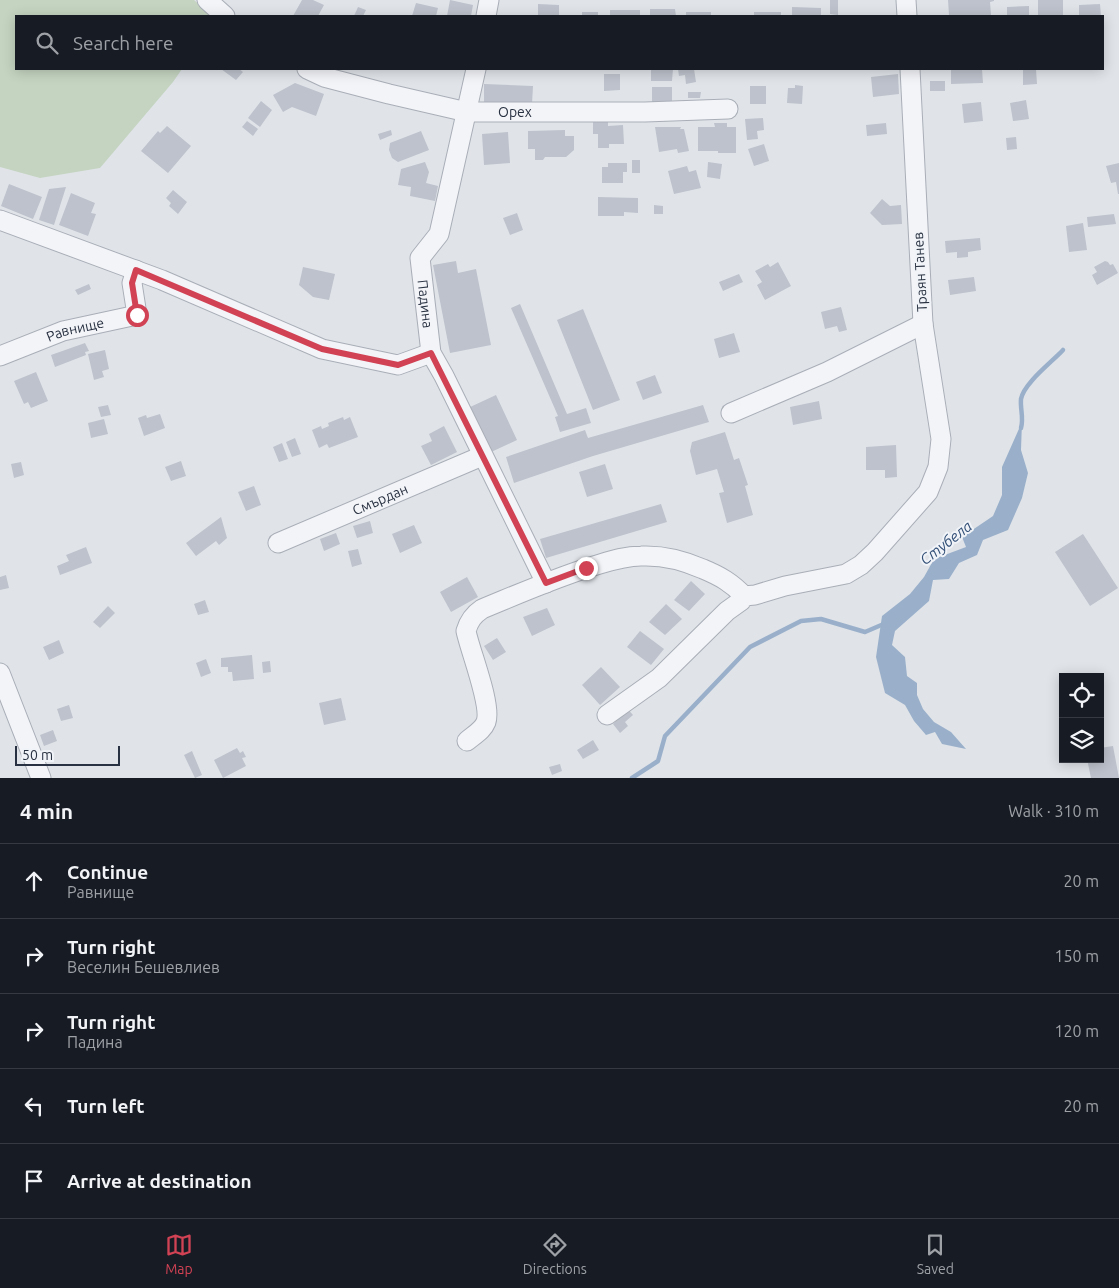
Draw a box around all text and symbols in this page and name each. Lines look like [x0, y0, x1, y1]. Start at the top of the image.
search box [15, 15, 1104, 70]
icon: search [33, 29, 61, 57]
text: Search here [73, 32, 173, 54]
street label: Орех [498, 104, 532, 120]
street label: Траян Танев [910, 232, 930, 312]
street label: Падина [415, 279, 436, 329]
route start [126, 304, 149, 327]
street label: Равнище [44, 314, 105, 345]
street label: Смърдан [350, 481, 410, 518]
water label: Стубела [916, 517, 975, 568]
route end [575, 557, 598, 580]
map controls [1059, 673, 1104, 763]
button: locate [1059, 673, 1104, 718]
button: layers [1059, 718, 1104, 763]
scale bar [15, 743, 120, 766]
text: 50 m [22, 747, 53, 763]
text: 4 min [20, 799, 73, 823]
text: Walk · 310 m [1008, 802, 1099, 820]
text: Continue [67, 861, 148, 883]
icon: ahead [20, 867, 48, 895]
text: 20 m [1063, 872, 1099, 890]
text: Равнище [67, 883, 134, 901]
text: Turn right [67, 936, 155, 958]
icon: right [20, 942, 48, 970]
text: 150 m [1054, 947, 1099, 965]
text: Веселин Бешевлиев [67, 958, 220, 976]
text: Turn right [67, 1011, 155, 1033]
icon: right [20, 1017, 48, 1045]
text: 120 m [1054, 1022, 1099, 1040]
text: Падина [67, 1033, 123, 1051]
icon: left [20, 1092, 48, 1120]
text: Turn left [67, 1095, 145, 1117]
text: 20 m [1063, 1097, 1099, 1115]
icon: arrive [20, 1167, 48, 1195]
text: Arrive at destination [67, 1170, 252, 1192]
tab: Map [165, 1231, 193, 1277]
tab: Directions [523, 1231, 587, 1277]
tab: Saved [917, 1231, 954, 1277]

